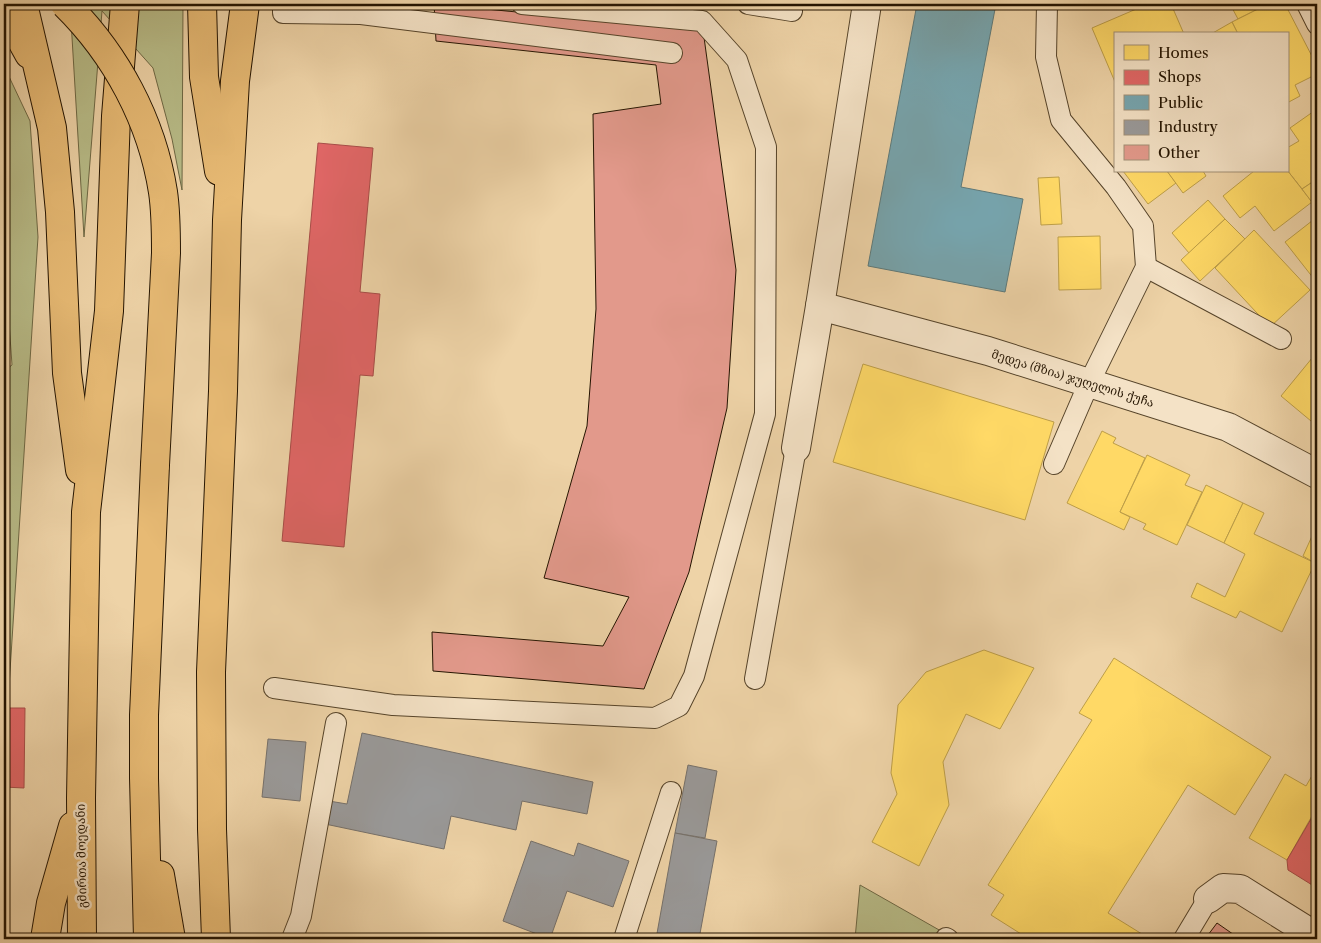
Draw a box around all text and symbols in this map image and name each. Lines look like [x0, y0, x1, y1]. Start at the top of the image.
legend [1114, 32, 1288, 172]
text: Homes [1158, 43, 1209, 62]
text: Shops [1158, 67, 1201, 86]
text: Public [1158, 93, 1203, 112]
text: Industry [1158, 117, 1218, 136]
text: Other [1158, 143, 1201, 162]
street label: მედეა (მზია) ჯუღელის ქუჩა [990, 346, 1156, 410]
street label: გმირთა მოედანი [73, 803, 89, 908]

